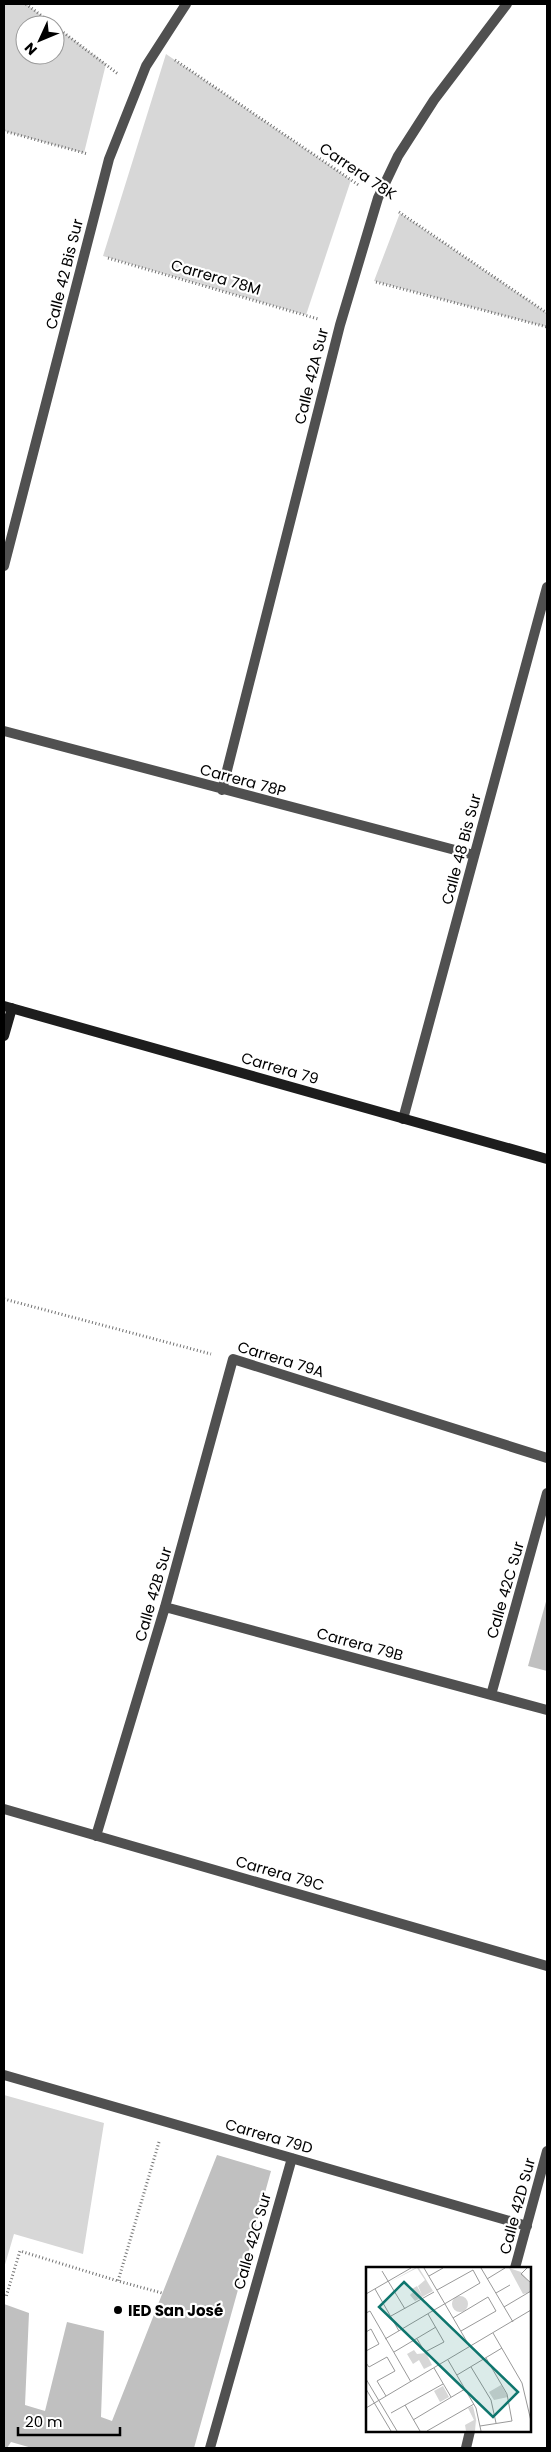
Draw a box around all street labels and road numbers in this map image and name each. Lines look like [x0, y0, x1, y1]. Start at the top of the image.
street label: Carrera 78K [315, 138, 401, 204]
street label: Calle 42 Bis Sur [40, 216, 88, 331]
street label: Carrera 78M [169, 254, 263, 300]
street label: Calle 42A Sur [289, 325, 333, 426]
street label: Carrera 78P [198, 758, 289, 802]
street label: Calle 48 Bis Sur [436, 791, 486, 907]
street label: Carrera 79 [239, 1047, 321, 1089]
street label: Carrera 79A [235, 1336, 327, 1382]
street label: Calle 42C Sur [481, 1539, 529, 1641]
street label: Calle 42B Sur [129, 1544, 177, 1644]
street label: Carrera 79B [314, 1622, 406, 1666]
street label: Carrera 79C [233, 1850, 327, 1896]
street label: Carrera 79D [223, 2113, 315, 2159]
street label: Calle 42D Sur [494, 2155, 540, 2257]
street label: Calle 42C Sur [228, 2190, 276, 2292]

